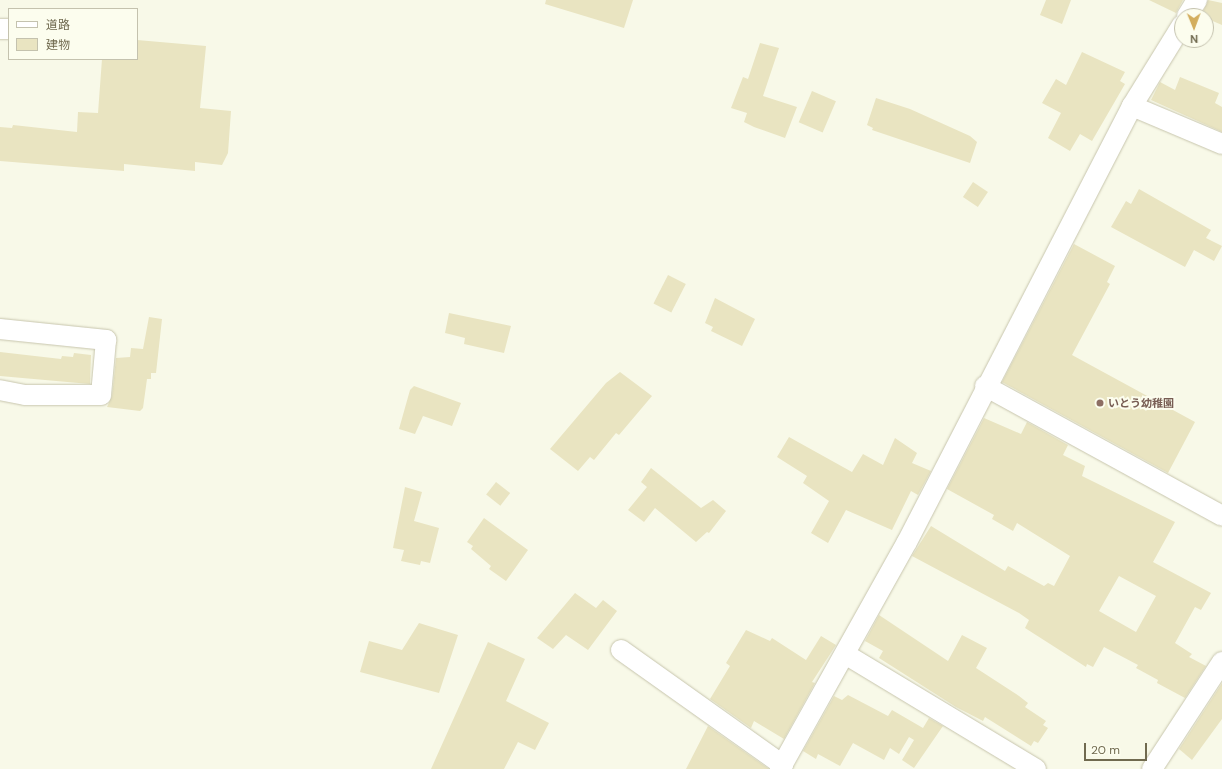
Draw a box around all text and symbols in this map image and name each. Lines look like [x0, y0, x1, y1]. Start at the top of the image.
legend [8, 8, 138, 60]
north arrow [1174, 8, 1214, 48]
text: 道路 [46, 17, 70, 33]
text: N [1190, 32, 1198, 46]
text: 建物 [46, 37, 70, 53]
place label: いとう幼稚園 [1108, 396, 1174, 410]
marker: いとう幼稚園 [1095, 398, 1105, 408]
scale bar [1086, 735, 1149, 761]
text: 20 m [1091, 742, 1120, 758]

